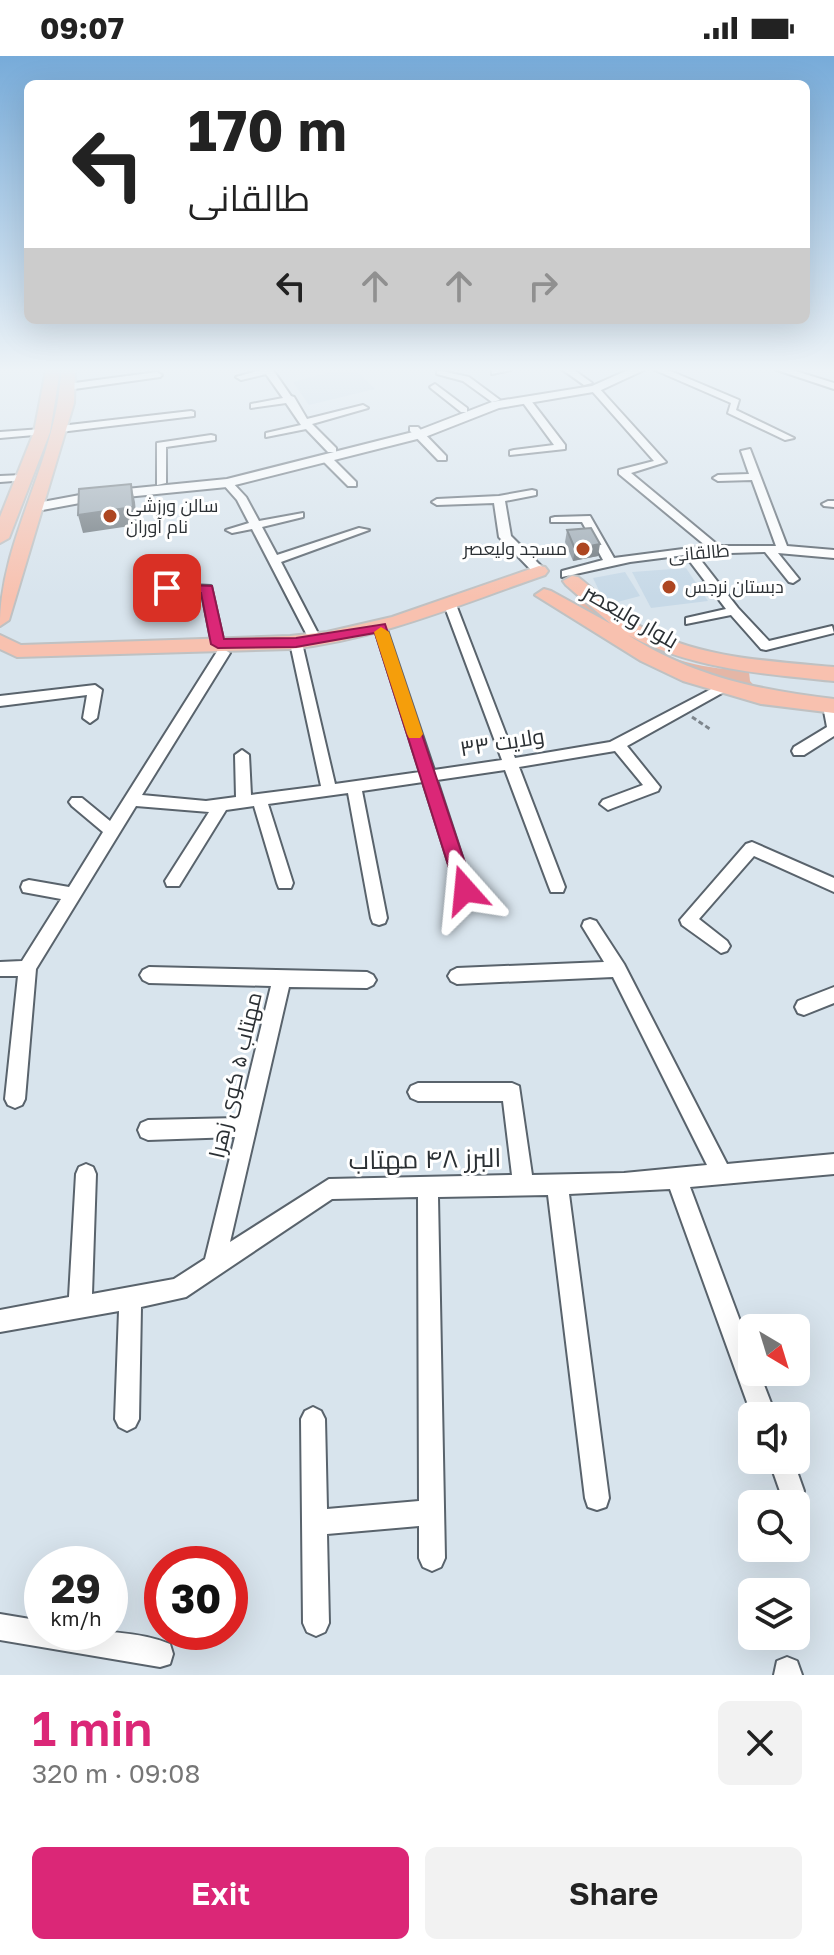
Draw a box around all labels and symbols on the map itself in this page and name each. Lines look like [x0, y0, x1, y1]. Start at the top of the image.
place label: سالن ورزشی نام آوران [126, 494, 218, 539]
marker: سالن ورزشی نام آوران [101, 507, 119, 525]
place label: مسجد ولیعصر [462, 537, 567, 560]
street label: طالقانی [667, 538, 730, 567]
marker: مسجد ولیعصر [574, 540, 592, 558]
pin [133, 554, 201, 622]
place label: دبستان نرجس [685, 575, 784, 598]
street label: بلوار ولیعصر [577, 576, 684, 654]
marker: دبستان نرجس [660, 578, 678, 596]
street label: ولایت ٣۳ [458, 722, 546, 762]
position arrow [423, 848, 507, 932]
street label: مهتاب ۵ کوی زهرا [202, 989, 268, 1161]
street label: البرز ۴۸ مهتاب [348, 1142, 502, 1176]
north arrow [738, 1314, 810, 1386]
speed limit sign: 30 [144, 1546, 248, 1650]

